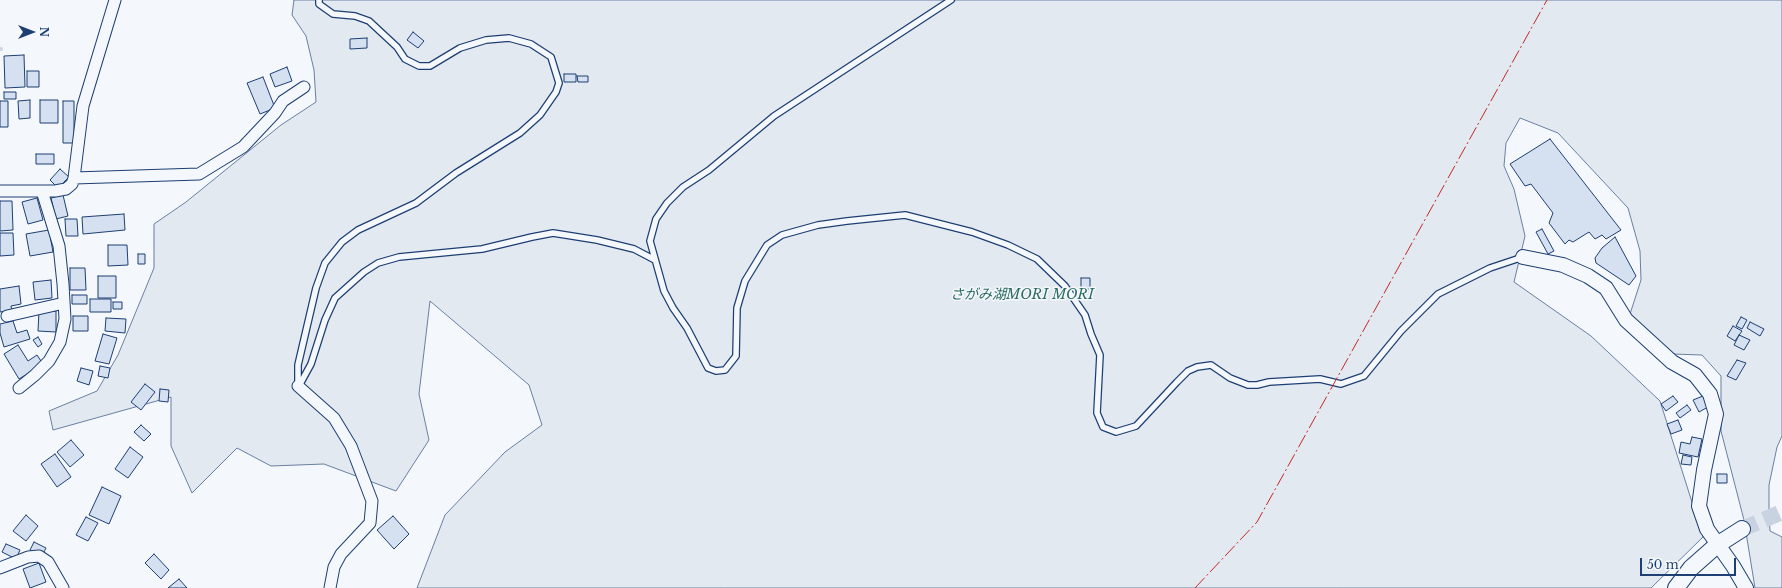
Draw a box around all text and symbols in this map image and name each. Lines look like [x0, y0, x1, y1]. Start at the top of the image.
north arrow [12, 12, 52, 52]
text: N [37, 27, 51, 37]
park label: さがみ湖MORI MORI [950, 287, 1094, 303]
scale bar [1642, 550, 1738, 576]
text: 50 m [1647, 557, 1679, 572]

